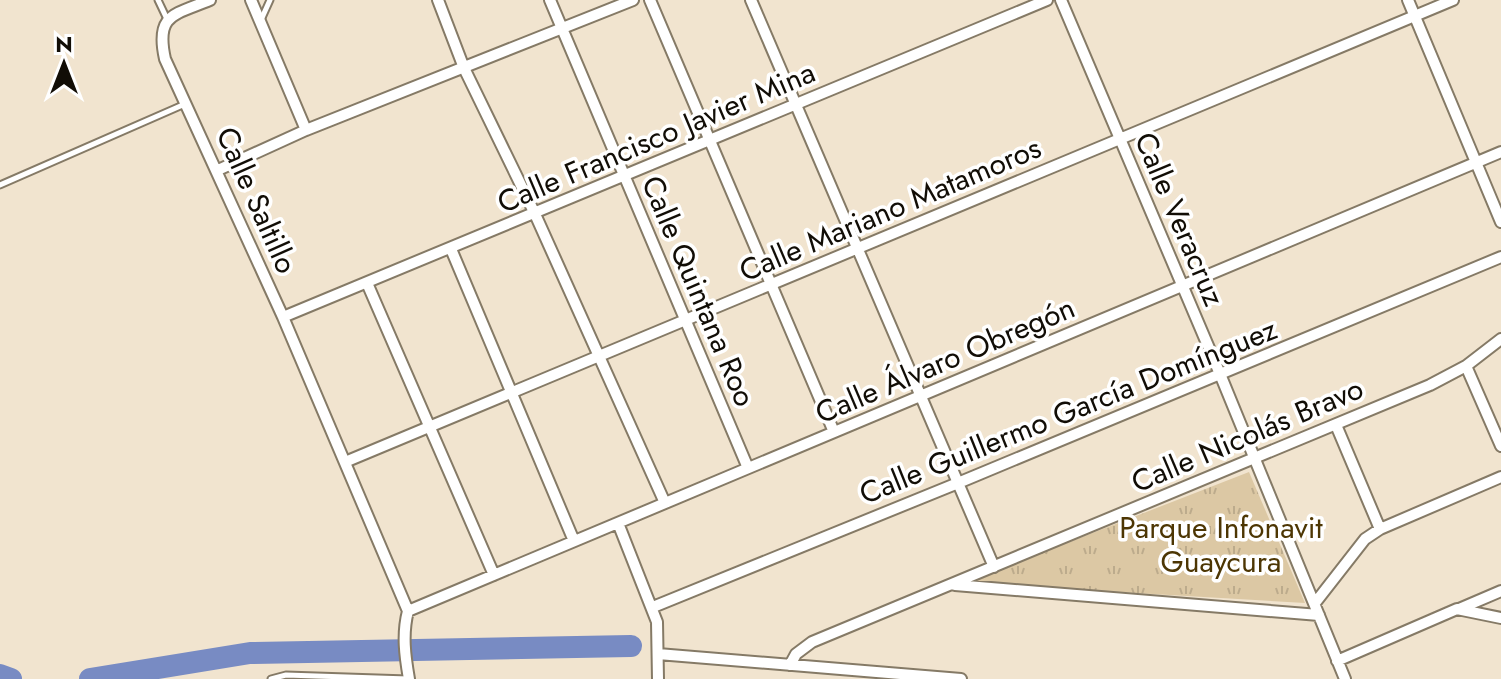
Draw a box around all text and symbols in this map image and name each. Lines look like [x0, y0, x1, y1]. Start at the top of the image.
north arrow [24, 24, 104, 104]
text: N [55, 28, 73, 60]
street label: Calle Francisco Javier Mina [490, 50, 822, 224]
street label: Calle Saltillo [206, 120, 308, 280]
street label: Calle Veracruz [1124, 125, 1236, 313]
street label: Calle Mariano Matamoros [732, 126, 1048, 292]
street label: Calle Quintana Roo [631, 169, 767, 413]
street label: Calle Álvaro Obregón [809, 286, 1081, 434]
street label: Calle Guillermo García Domínguez [853, 307, 1283, 515]
street label: Calle Nicolás Bravo [1124, 367, 1370, 503]
park label: Parque Infonavit Guaycura [1119, 506, 1323, 583]

